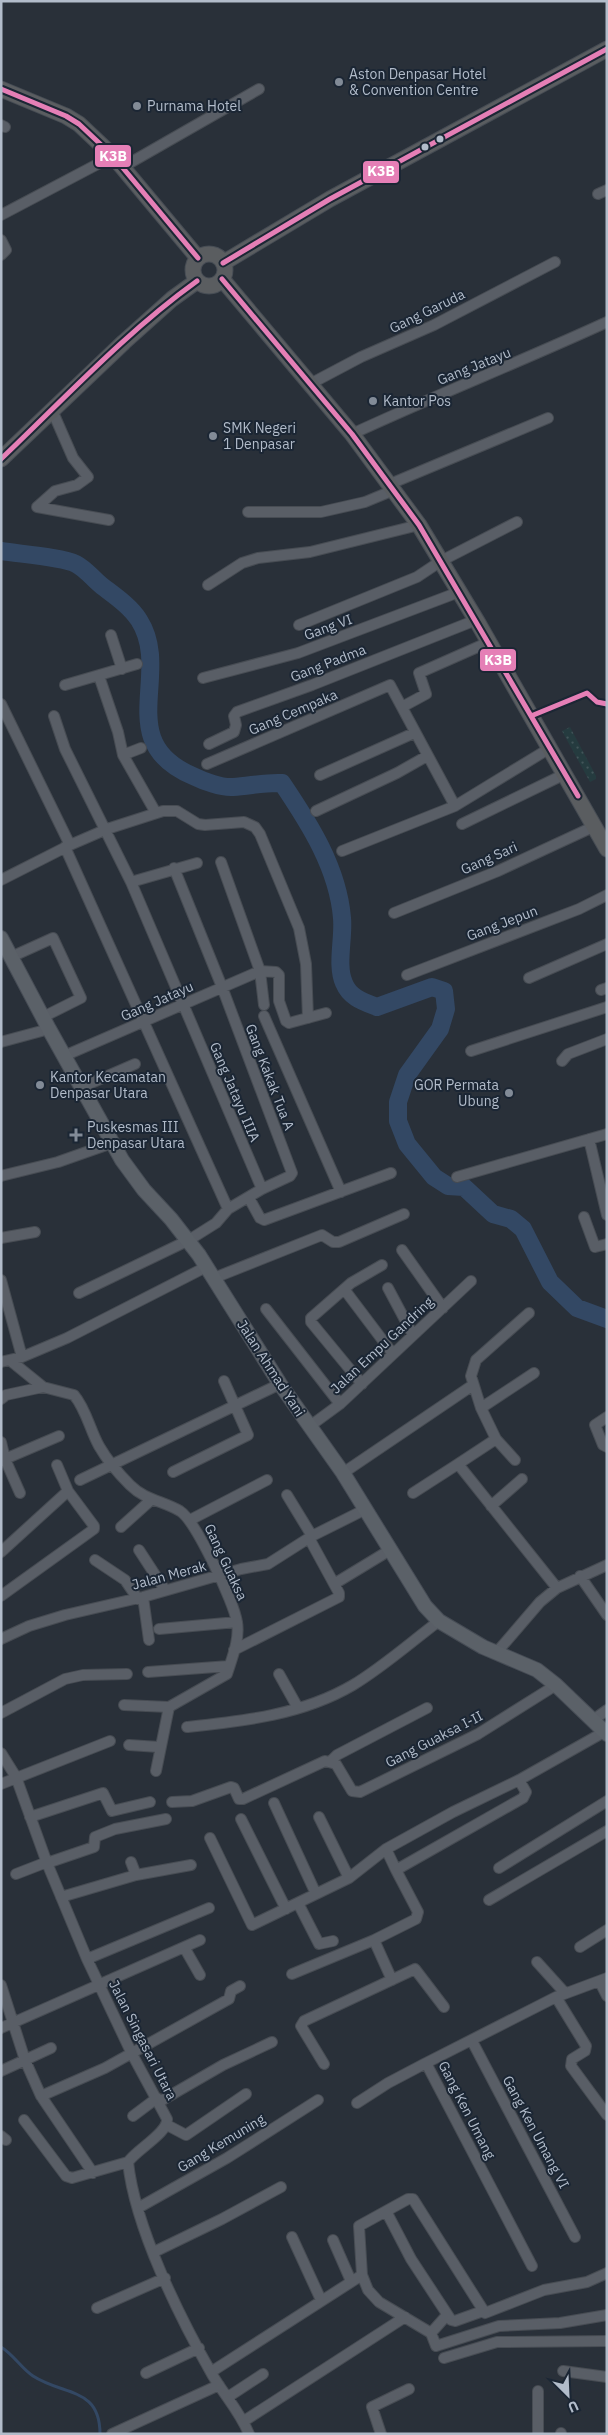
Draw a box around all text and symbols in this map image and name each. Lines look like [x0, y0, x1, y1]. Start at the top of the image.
place label: Aston Denpasar Hotel & Convention Centre [349, 65, 486, 99]
marker: Aston Denpasar Hotel & Convention Centre [333, 76, 345, 88]
place label: Purnama Hotel [147, 97, 241, 115]
marker: Purnama Hotel [131, 100, 143, 112]
unlabelled marker [435, 134, 445, 144]
unlabelled marker [420, 142, 430, 152]
line badge: K3B [94, 144, 132, 168]
text: K3B [99, 147, 127, 165]
line badge: K3B [362, 160, 400, 184]
text: K3B [367, 162, 395, 180]
street label: Gang Garuda [386, 285, 468, 337]
street label: Gang Jatayu [435, 343, 513, 389]
place label: Kantor Pos [383, 392, 451, 410]
marker: Kantor Pos [367, 395, 379, 407]
place label: SMK Negeri 1 Denpasar [223, 419, 296, 453]
marker: SMK Negeri 1 Denpasar [207, 430, 219, 442]
street label: Gang VI [301, 610, 355, 644]
street label: Gang Padma [288, 640, 369, 686]
line badge: K3B [479, 648, 517, 672]
text: K3B [484, 651, 512, 669]
street label: Gang Cempaka [246, 685, 341, 739]
street label: Gang Sari [458, 838, 520, 878]
street label: Gang Jepun [464, 901, 540, 945]
street label: Gang Jatayu [118, 977, 196, 1025]
street label: Gang Kakak Tua A [241, 1021, 299, 1133]
street label: Gang Jatayu IIIA [206, 1039, 264, 1145]
place label: Kantor Kecamatan Denpasar Utara [50, 1068, 166, 1102]
place label: GOR Permata Ubung [414, 1076, 500, 1110]
marker: Kantor Kecamatan Denpasar Utara [34, 1079, 46, 1091]
marker: GOR Permata Ubung [503, 1087, 515, 1099]
place label: Puskesmas III Denpasar Utara [87, 1118, 185, 1152]
marker: Puskesmas III Denpasar Utara [69, 1128, 83, 1142]
street label: Jalan Empu Gandring [327, 1292, 438, 1397]
street label: Jalan Ahmad Yani [233, 1316, 309, 1420]
street label: Gang Guaksa [200, 1521, 252, 1604]
street label: Jalan Merak [130, 1556, 209, 1594]
street label: Gang Guaksa I-II [382, 1707, 486, 1771]
street label: Jalan Singasari Utara [105, 1977, 181, 2103]
street label: Gang Ken Umang [434, 2058, 500, 2163]
street label: Gang Ken Umang VI [499, 2072, 573, 2192]
street label: Gang Kemuning [174, 2109, 269, 2176]
north arrow [543, 2370, 593, 2420]
text: U [565, 2397, 581, 2417]

